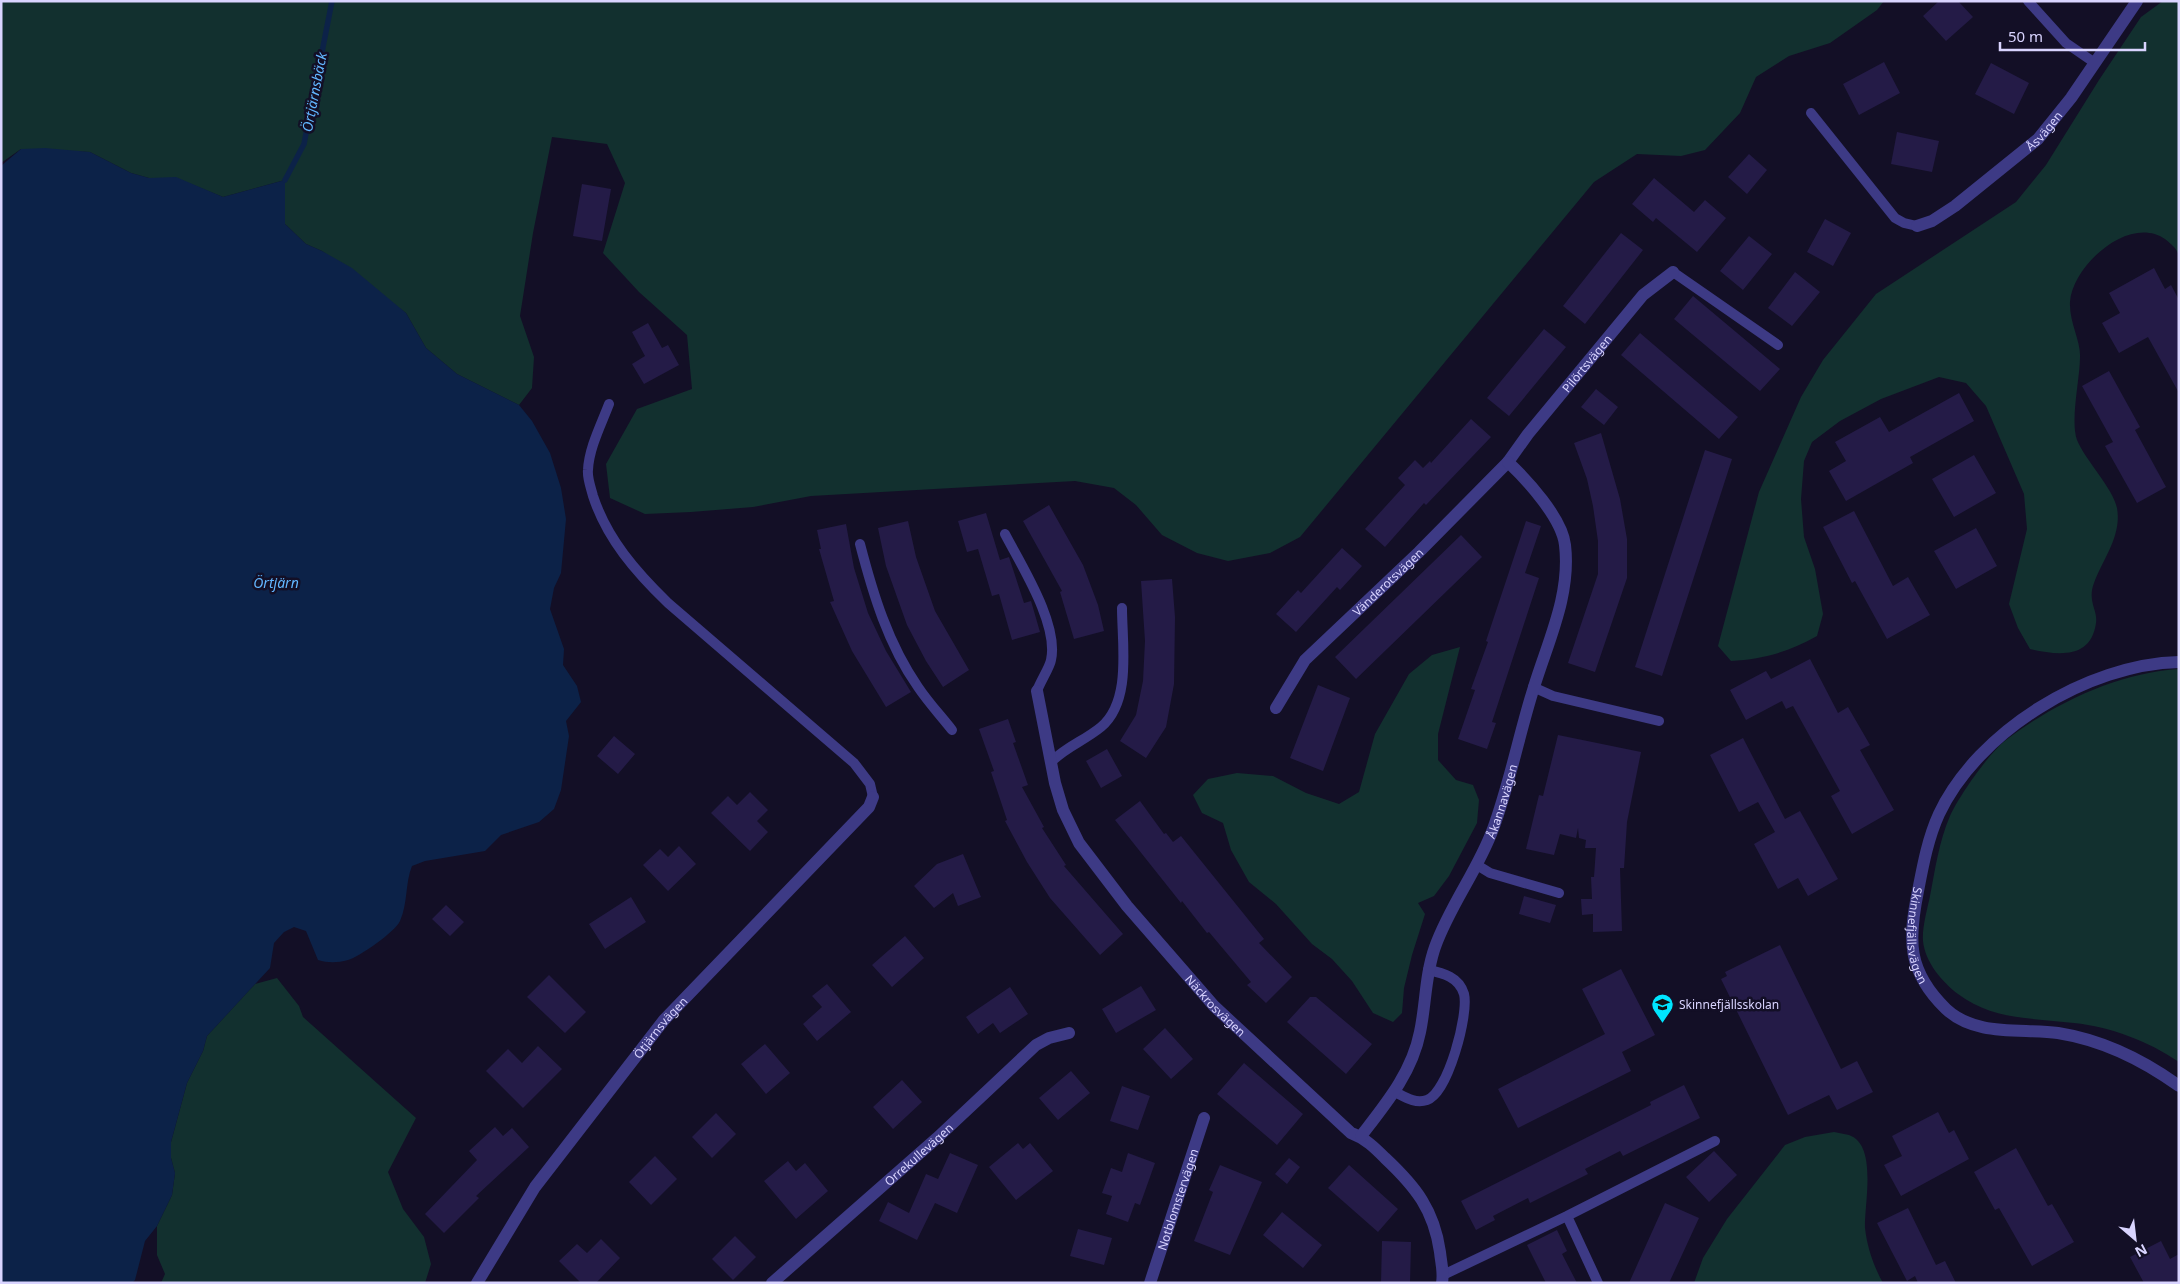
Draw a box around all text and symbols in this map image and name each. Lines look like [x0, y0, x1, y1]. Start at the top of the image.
scale bar [2000, 20, 2145, 52]
text: 50 m [2008, 26, 2043, 46]
water label: Örtjärnsbäck [297, 49, 331, 134]
street label: Åsvägen [2022, 107, 2066, 154]
street label: Pilörtsvägen [1558, 331, 1616, 396]
street label: Vänderotsvägen [1349, 544, 1427, 619]
water label: Örtjärn [253, 573, 299, 592]
street label: Åkannavägen [1482, 762, 1521, 841]
street label: Skinnefjällsvägen [1904, 886, 1932, 987]
street label: Näckrosvägen [1182, 971, 1250, 1040]
school or university icon: Skinnefjällsskolan [1651, 992, 1675, 1023]
street label: Ötjärnsvägen [629, 993, 691, 1062]
place label: Skinnefjällsskolan [1679, 996, 1779, 1013]
street label: Orrekullevägen [880, 1119, 957, 1189]
street label: Notblomstervägen [1153, 1146, 1202, 1252]
north arrow [2110, 1214, 2160, 1264]
text: N [2132, 1240, 2151, 1262]

